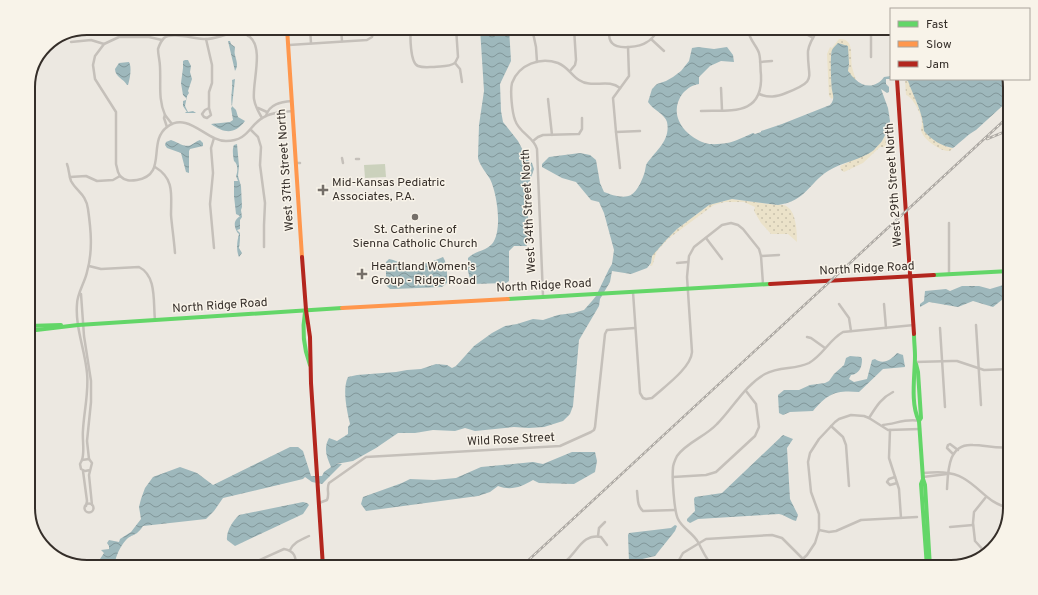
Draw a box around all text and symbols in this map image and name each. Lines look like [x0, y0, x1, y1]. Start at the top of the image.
legend [890, 8, 1030, 80]
text: Fast [926, 17, 948, 33]
text: Slow [926, 37, 952, 53]
text: Jam [926, 57, 949, 73]
street label: West 37th Street North [274, 108, 298, 232]
street label: West 29th Street North [882, 122, 906, 248]
street label: West 34th Street North [518, 148, 540, 274]
place label: Mid-Kansas Pediatric Associates, P.A. [332, 175, 445, 205]
marker: Mid-Kansas Pediatric Associates, P.A. [317, 184, 329, 196]
marker: St. Catherine of Sienna Catholic Church [410, 212, 420, 222]
place label: St. Catherine of Sienna Catholic Church [353, 222, 478, 252]
place label: Heartland Women's Group - Ridge Road [371, 259, 476, 289]
street label: North Ridge Road [819, 259, 915, 279]
marker: Heartland Women's Group - Ridge Road [356, 268, 368, 280]
street label: North Ridge Road [496, 276, 592, 296]
street label: North Ridge Road [172, 295, 268, 317]
street label: Wild Rose Street [467, 430, 555, 450]

